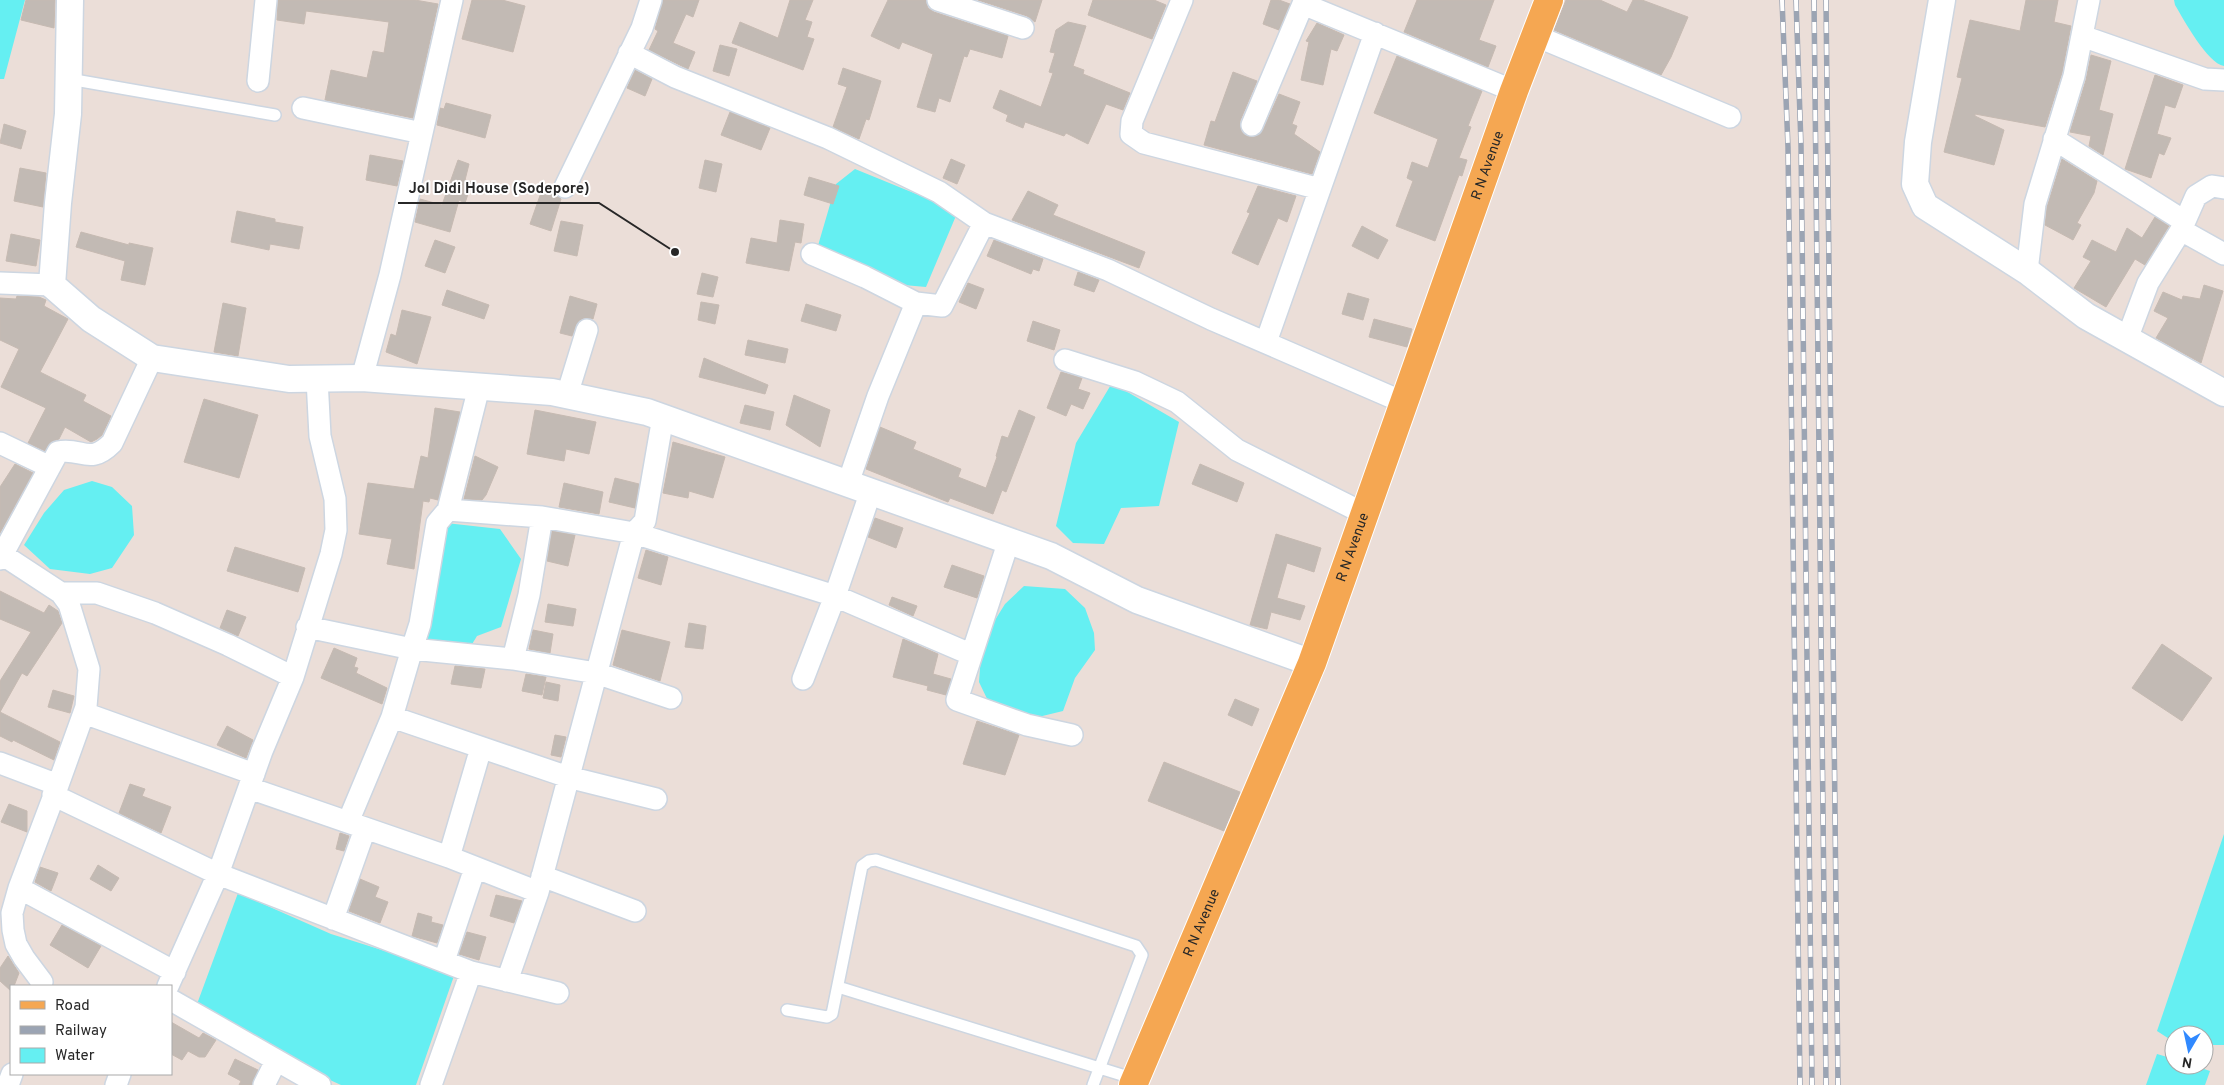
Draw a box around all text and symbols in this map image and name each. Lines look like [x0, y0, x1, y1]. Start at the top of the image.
street label: R N Avenue [1468, 129, 1508, 202]
callout: Jol Didi House (Sodepore) [398, 173, 599, 203]
text: Jol Didi House (Sodepore) [408, 180, 590, 199]
street label: R N Avenue [1333, 511, 1373, 584]
street label: R N Avenue [1180, 886, 1224, 959]
legend [10, 985, 172, 1075]
text: Road [55, 997, 90, 1016]
text: Railway [55, 1022, 107, 1041]
north arrow [2164, 1025, 2214, 1075]
text: Water [55, 1047, 95, 1066]
text: N [2181, 1052, 2194, 1071]

